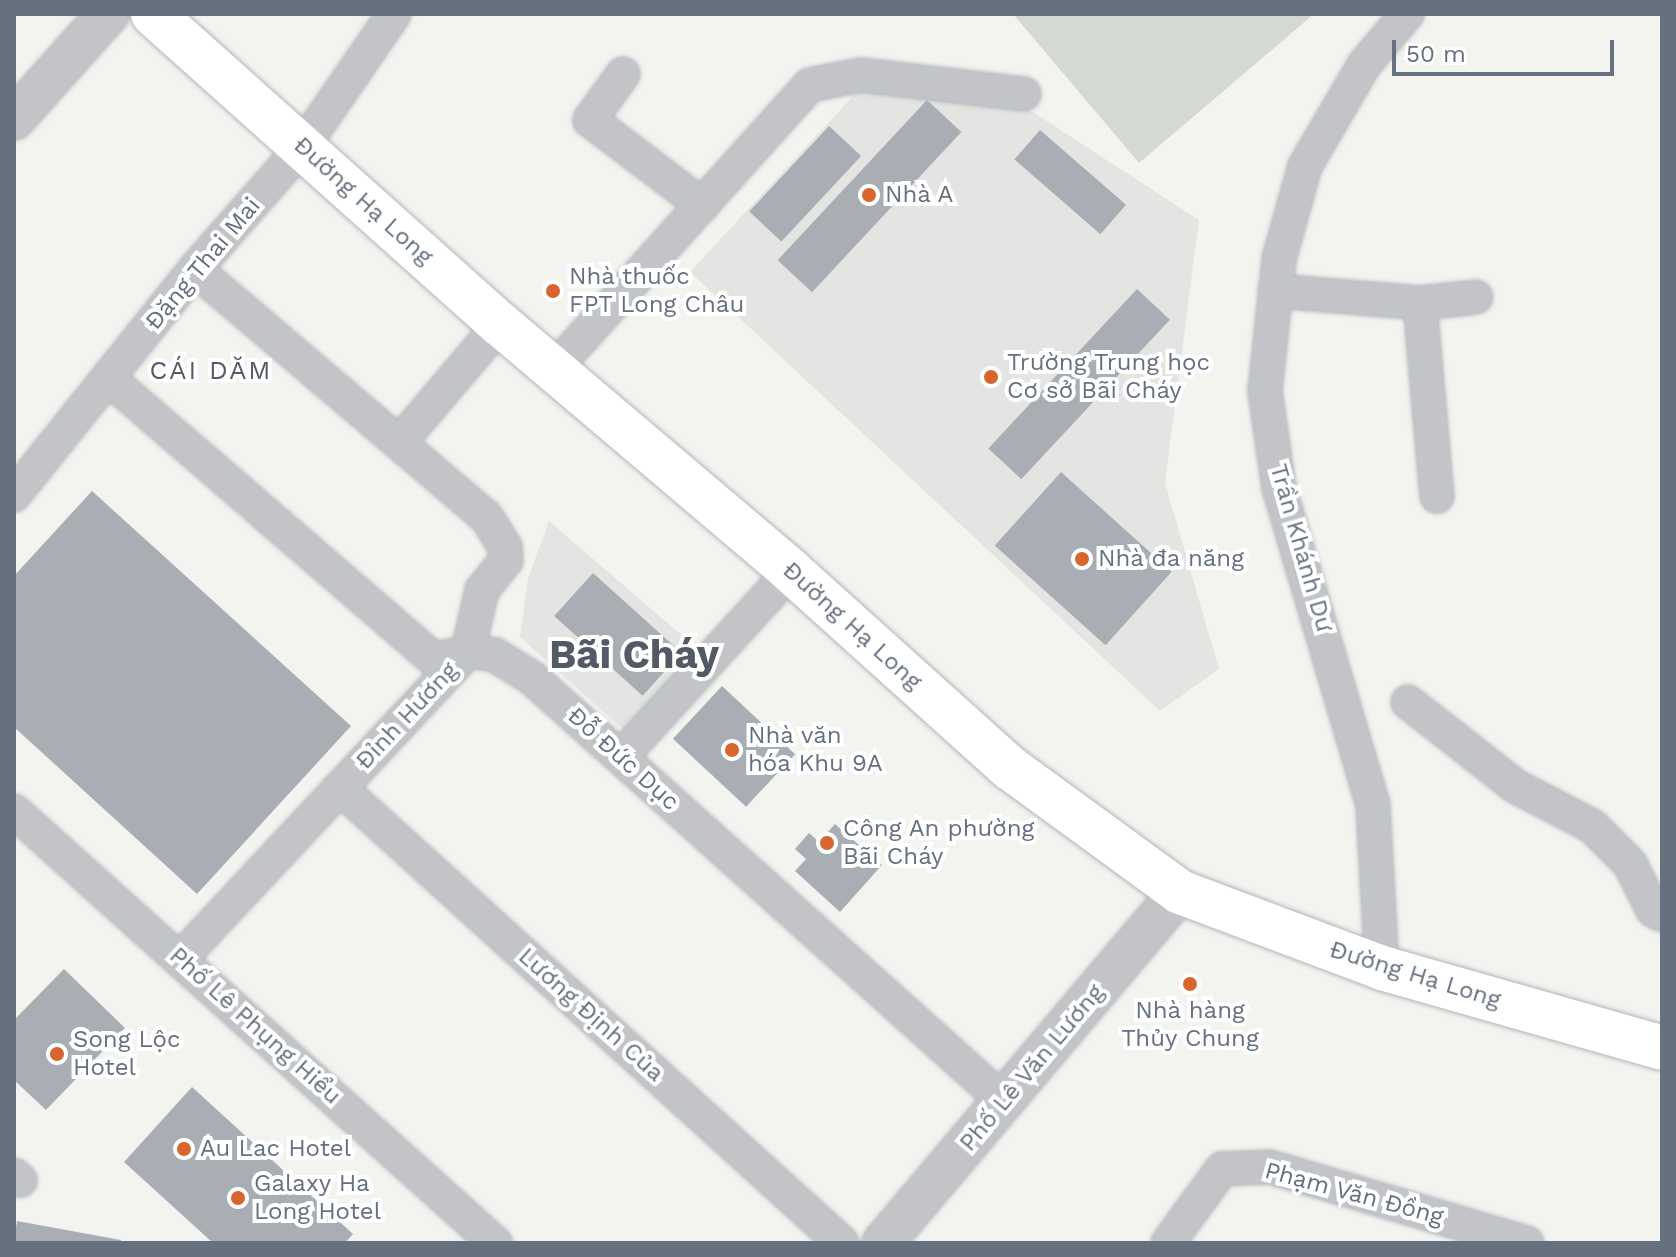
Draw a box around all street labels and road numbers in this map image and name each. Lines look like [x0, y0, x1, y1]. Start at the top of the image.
street label: Đường Hạ Long [287, 131, 439, 271]
street label: Đặng Thai Mai [139, 192, 267, 336]
street label: Trần Khánh Dư [1263, 461, 1339, 635]
street label: Đường Hạ Long [776, 556, 928, 696]
street label: Đỉnh Hương [350, 656, 464, 776]
street label: Đỗ Đức Dục [561, 701, 685, 817]
street label: Đường Hạ Long [1326, 935, 1504, 1015]
street label: Phố Lê Phụng Hiểu [163, 941, 347, 1111]
street label: Lương Định Của [512, 942, 670, 1088]
street label: Phố Lê Văn Lương [954, 978, 1110, 1158]
street label: Phạm Văn Đồng [1261, 1156, 1447, 1232]

